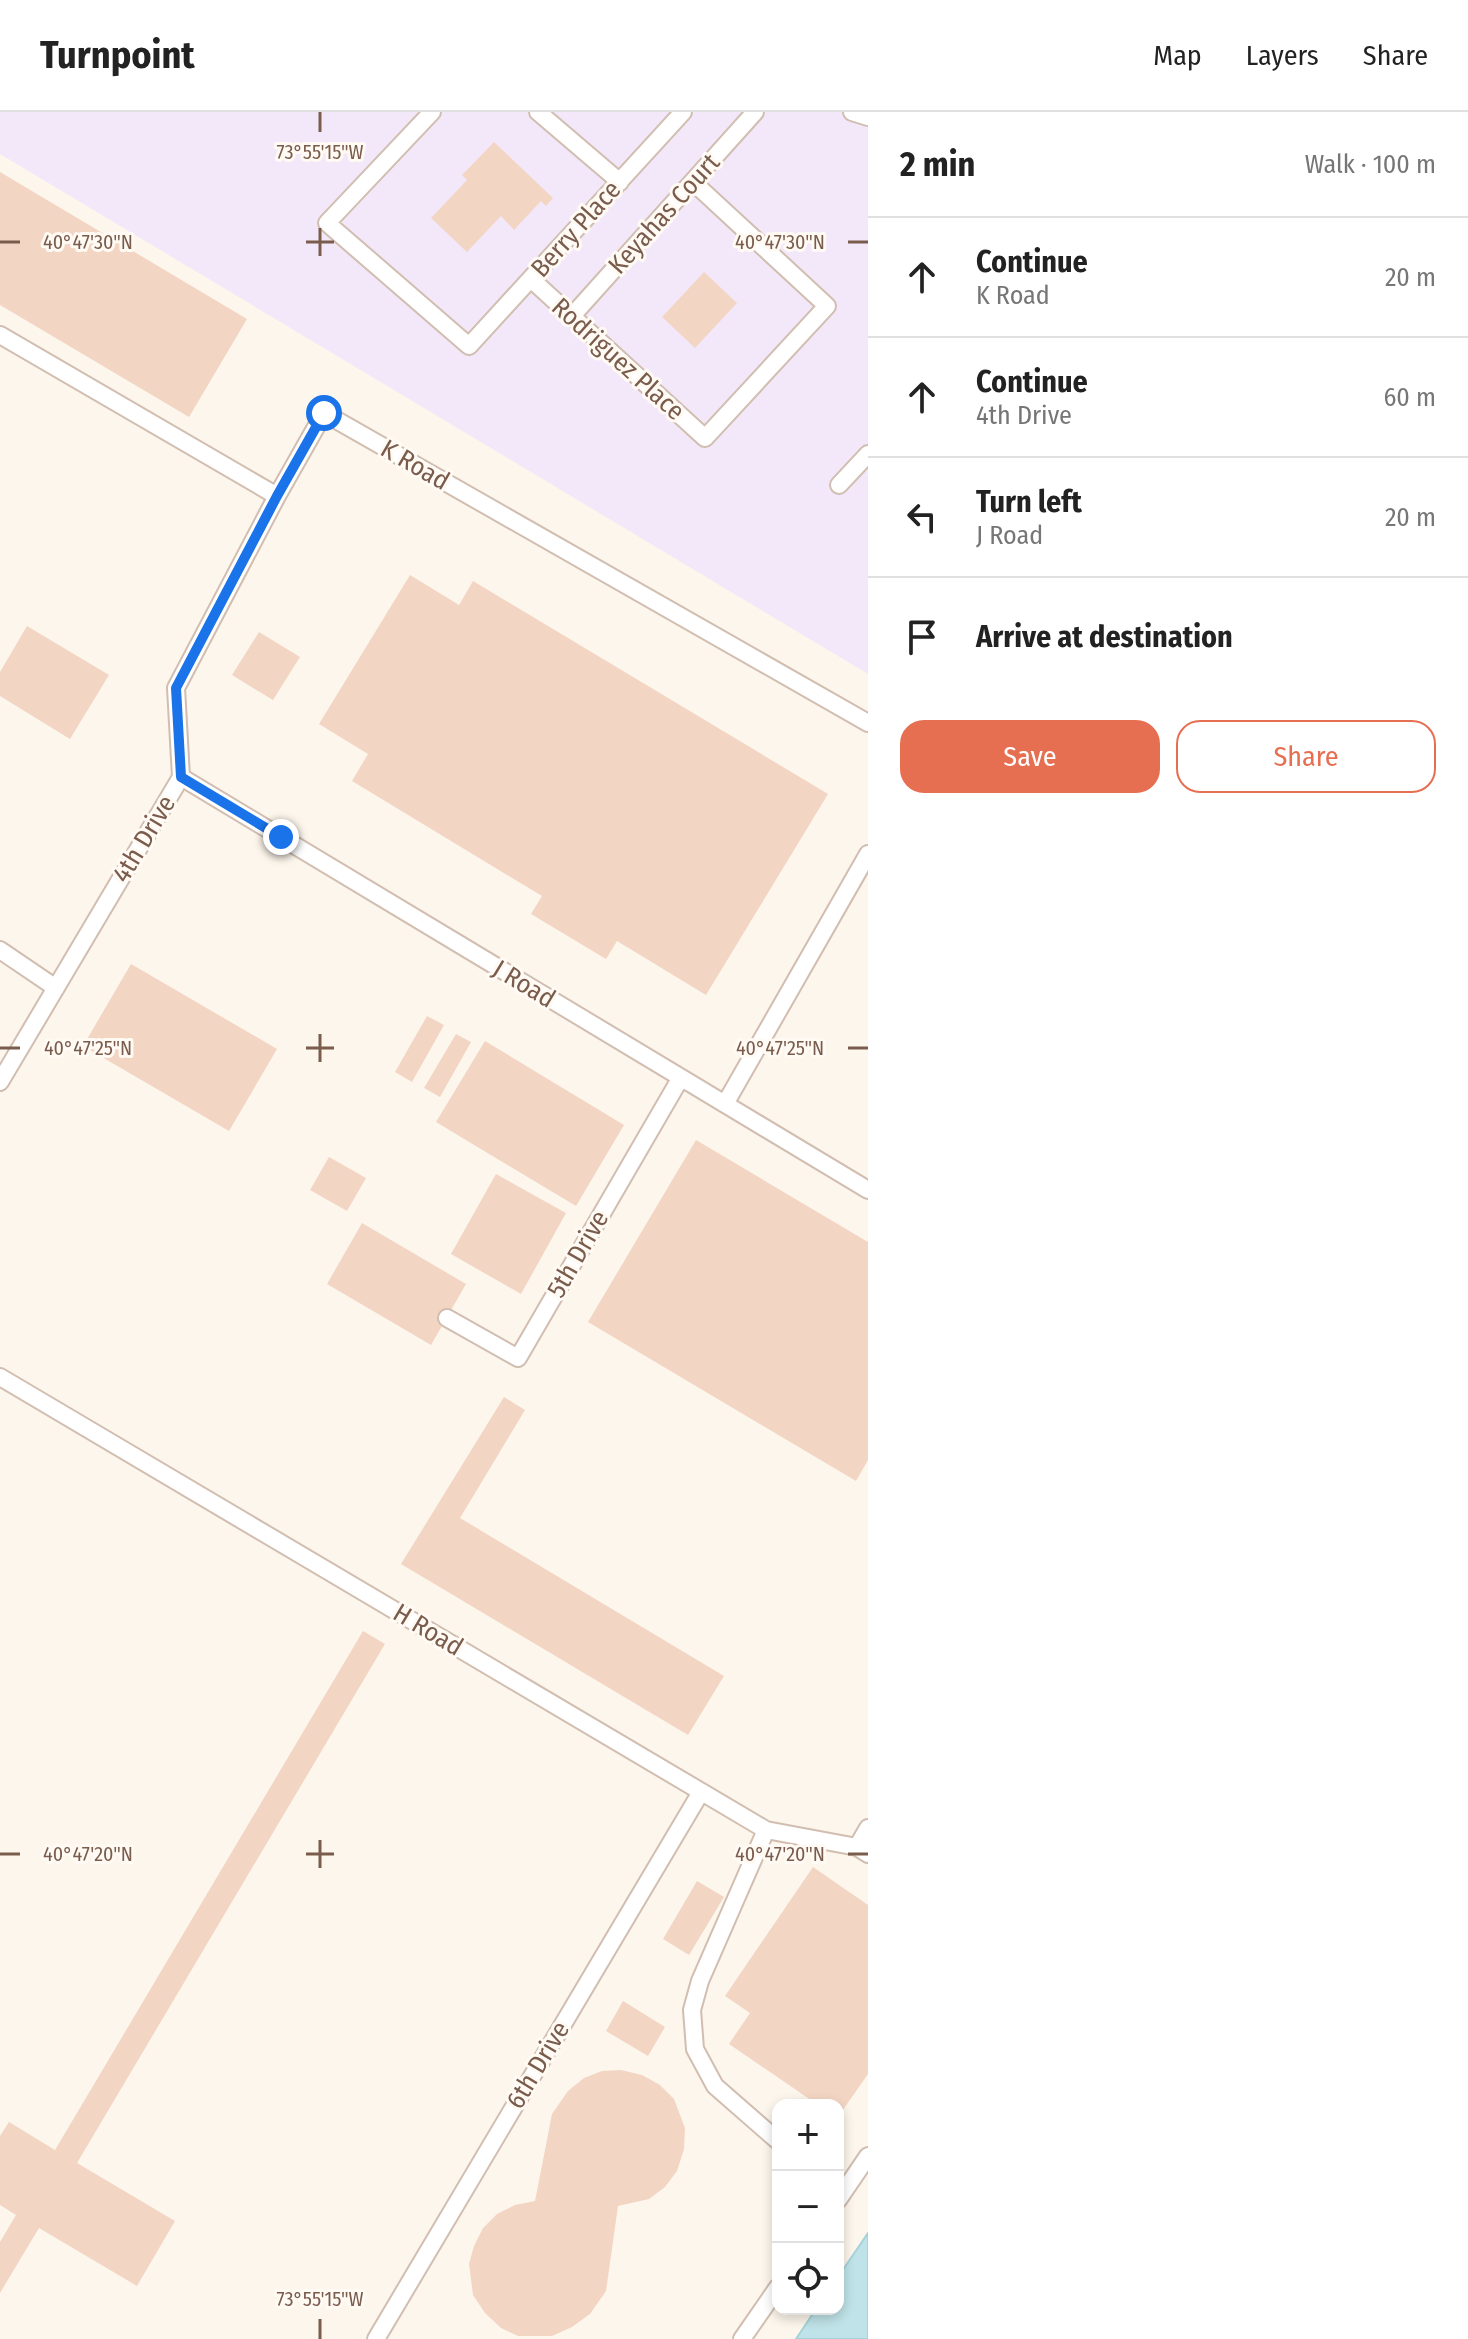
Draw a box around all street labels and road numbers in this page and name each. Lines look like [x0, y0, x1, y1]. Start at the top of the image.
street label: Keyahas Court [602, 147, 726, 281]
street label: Berry Place [525, 174, 627, 284]
street label: Rodriguez Place [545, 291, 691, 427]
street label: K Road [375, 433, 455, 497]
street label: 4th Drive [106, 790, 182, 888]
street label: J Road [487, 953, 561, 1015]
street label: 5th Drive [541, 1205, 615, 1303]
street label: H Road [388, 1597, 468, 1663]
street label: 6th Drive [500, 2016, 576, 2114]

